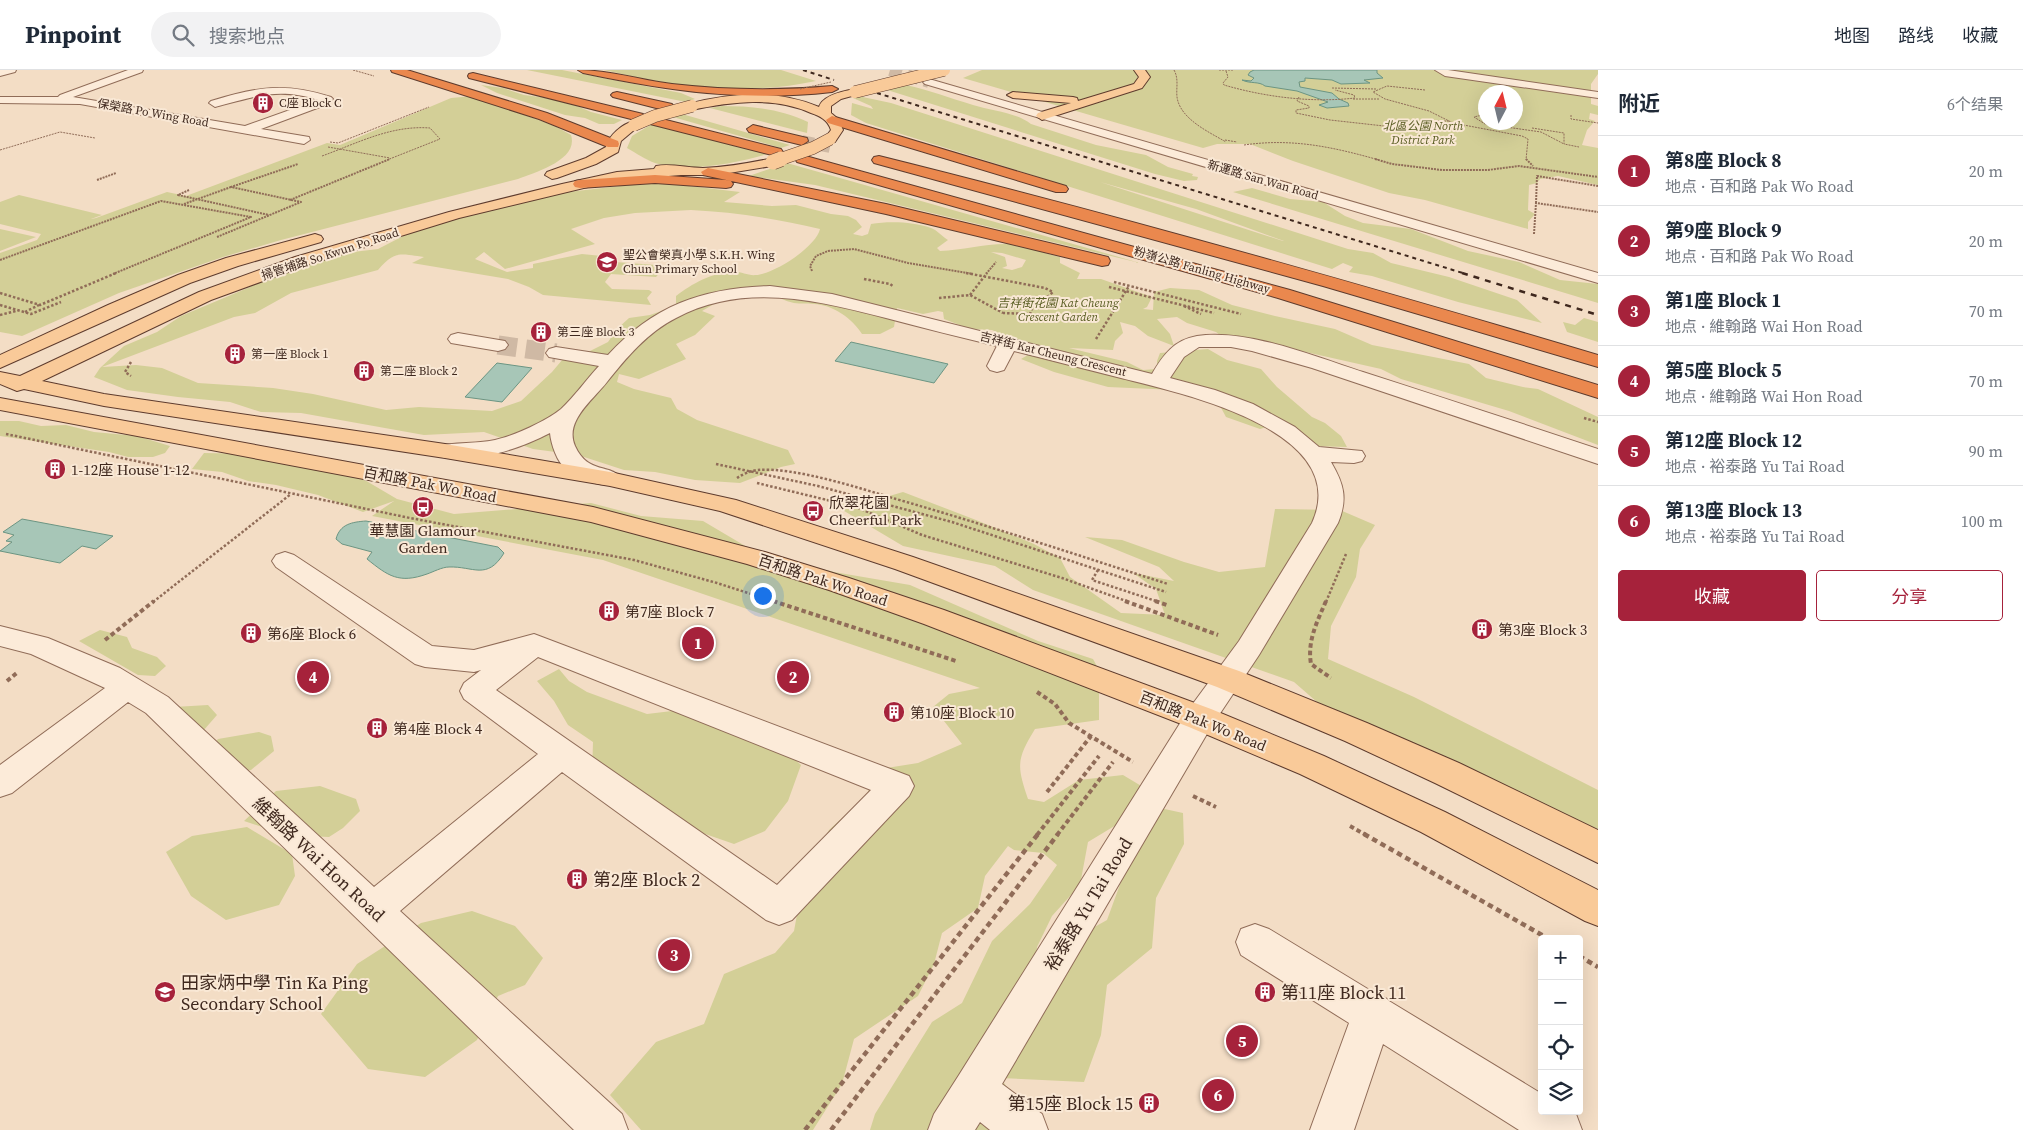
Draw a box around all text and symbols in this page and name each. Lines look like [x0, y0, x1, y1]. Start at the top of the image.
search box [151, 12, 501, 57]
text: Pinpoint [25, 18, 121, 51]
icon: search [169, 21, 197, 49]
text: 搜索地点 [209, 23, 285, 49]
text: 地图 [1834, 23, 1870, 48]
text: 路线 [1898, 23, 1934, 48]
text: 收藏 [1962, 23, 1998, 48]
north arrow [1478, 85, 1523, 130]
text: 附近 [1618, 89, 1660, 118]
building icon: C座 Block C [251, 91, 275, 115]
text: 6个结果 [1947, 93, 2003, 115]
street label: 保榮路 Po Wing Road [96, 95, 210, 131]
place label: C座 Block C [279, 95, 342, 111]
park label: 北區公園 North District Park [1383, 118, 1464, 148]
text: 第8座 Block 8 [1665, 147, 1782, 173]
street label: 新運路 San Wan Road [1206, 156, 1321, 204]
text: 1 [1630, 160, 1638, 182]
text: 20 m [1969, 160, 2003, 182]
text: 地点 · 百和路 Pak Wo Road [1665, 175, 1854, 197]
text: 第9座 Block 9 [1665, 217, 1782, 243]
street label: 掃管埔路 So Kwun Po Road [259, 224, 401, 284]
text: 2 [1630, 230, 1638, 252]
text: 20 m [1969, 230, 2003, 252]
street label: 粉嶺公路 Fanling Highway [1132, 243, 1273, 297]
text: 地点 · 百和路 Pak Wo Road [1665, 245, 1854, 267]
place label: 聖公會榮真小學 S.K.H. Wing Chun Primary School [623, 247, 775, 277]
school or university icon: 聖公會榮真小學 S.K.H. Wing Chun Primary School [595, 250, 619, 274]
text: 第1座 Block 1 [1665, 287, 1782, 313]
park label: 吉祥街花園 Kat Cheung Crescent Garden [997, 295, 1120, 325]
text: 3 [1630, 300, 1638, 322]
text: 70 m [1969, 300, 2003, 322]
text: 地点 · 維翰路 Wai Hon Road [1665, 315, 1863, 337]
building icon: 第三座 Block 3 [529, 320, 553, 344]
place label: 第三座 Block 3 [557, 324, 634, 340]
street label: 吉祥街 Kat Cheung Crescent [978, 328, 1128, 380]
building icon: 第一座 Block 1 [223, 342, 247, 366]
place label: 第一座 Block 1 [251, 346, 328, 362]
text: 第5座 Block 5 [1665, 357, 1782, 383]
building icon: 第二座 Block 2 [352, 359, 376, 383]
place label: 第二座 Block 2 [380, 363, 457, 379]
text: 4 [1630, 370, 1638, 392]
text: 70 m [1969, 370, 2003, 392]
text: 地点 · 維翰路 Wai Hon Road [1665, 385, 1863, 407]
text: 第12座 Block 12 [1665, 427, 1802, 453]
text: 5 [1630, 440, 1638, 462]
text: 90 m [1969, 440, 2003, 462]
text: 地点 · 裕泰路 Yu Tai Road [1665, 455, 1845, 477]
building icon: 1-12座 House 1-12 [43, 457, 67, 481]
place label: 1-12座 House 1-12 [71, 459, 190, 480]
street label: 百和路 Pak Wo Road [362, 461, 499, 507]
place label: 欣翠花園 Cheerful Park [829, 492, 923, 530]
bus stop icon: 華慧園 Glamour Garden [411, 495, 435, 519]
text: 第13座 Block 13 [1665, 497, 1802, 523]
bus stop icon: 欣翠花園 Cheerful Park [801, 499, 825, 523]
text: 6 [1630, 510, 1638, 532]
text: 100 m [1961, 510, 2003, 532]
place label: 華慧園 Glamour Garden [369, 520, 477, 558]
text: 地点 · 裕泰路 Yu Tai Road [1665, 525, 1845, 547]
street label: 百和路 Pak Wo Road [755, 549, 891, 611]
button: 收藏 [1618, 570, 1806, 621]
button: 分享 [1816, 570, 2003, 621]
your location [750, 583, 776, 609]
building icon: 第7座 Block 7 [597, 599, 621, 623]
place label: 第7座 Block 7 [625, 601, 714, 622]
building icon: 第3座 Block 3 [1470, 617, 1494, 641]
place label: 第3座 Block 3 [1498, 619, 1587, 640]
building icon: 第6座 Block 6 [239, 621, 263, 645]
place label: 第6座 Block 6 [267, 623, 356, 644]
pin: 1 [682, 624, 714, 662]
pin: 4 [297, 658, 329, 696]
pin: 2 [777, 658, 809, 696]
street label: 百和路 Pak Wo Road [1136, 686, 1270, 756]
building icon: 第10座 Block 10 [882, 700, 906, 724]
place label: 第10座 Block 10 [910, 702, 1014, 723]
building icon: 第4座 Block 4 [365, 716, 389, 740]
place label: 第4座 Block 4 [393, 718, 483, 739]
street label: 維翰路 Wai Hon Road [247, 791, 391, 927]
street label: 裕泰路 Yu Tai Road [1038, 832, 1138, 976]
building icon: 第2座 Block 2 [565, 867, 589, 891]
place label: 第2座 Block 2 [593, 867, 700, 892]
map controls [1538, 935, 1583, 1115]
button: + [1538, 935, 1583, 980]
pin: 3 [658, 936, 690, 974]
place label: 田家炳中學 Tin Ka Ping Secondary School [181, 970, 368, 1016]
school or university icon: 田家炳中學 Tin Ka Ping Secondary School [153, 980, 177, 1004]
building icon: 第11座 Block 11 [1253, 980, 1277, 1004]
place label: 第11座 Block 11 [1281, 980, 1406, 1005]
button: − [1538, 980, 1583, 1025]
pin: 5 [1226, 1022, 1258, 1060]
button: locate [1538, 1025, 1583, 1070]
button: layers [1538, 1070, 1583, 1115]
pin: 6 [1202, 1076, 1234, 1114]
place label: 第15座 Block 15 [1008, 1091, 1133, 1116]
building icon: 第15座 Block 15 [1137, 1091, 1161, 1115]

